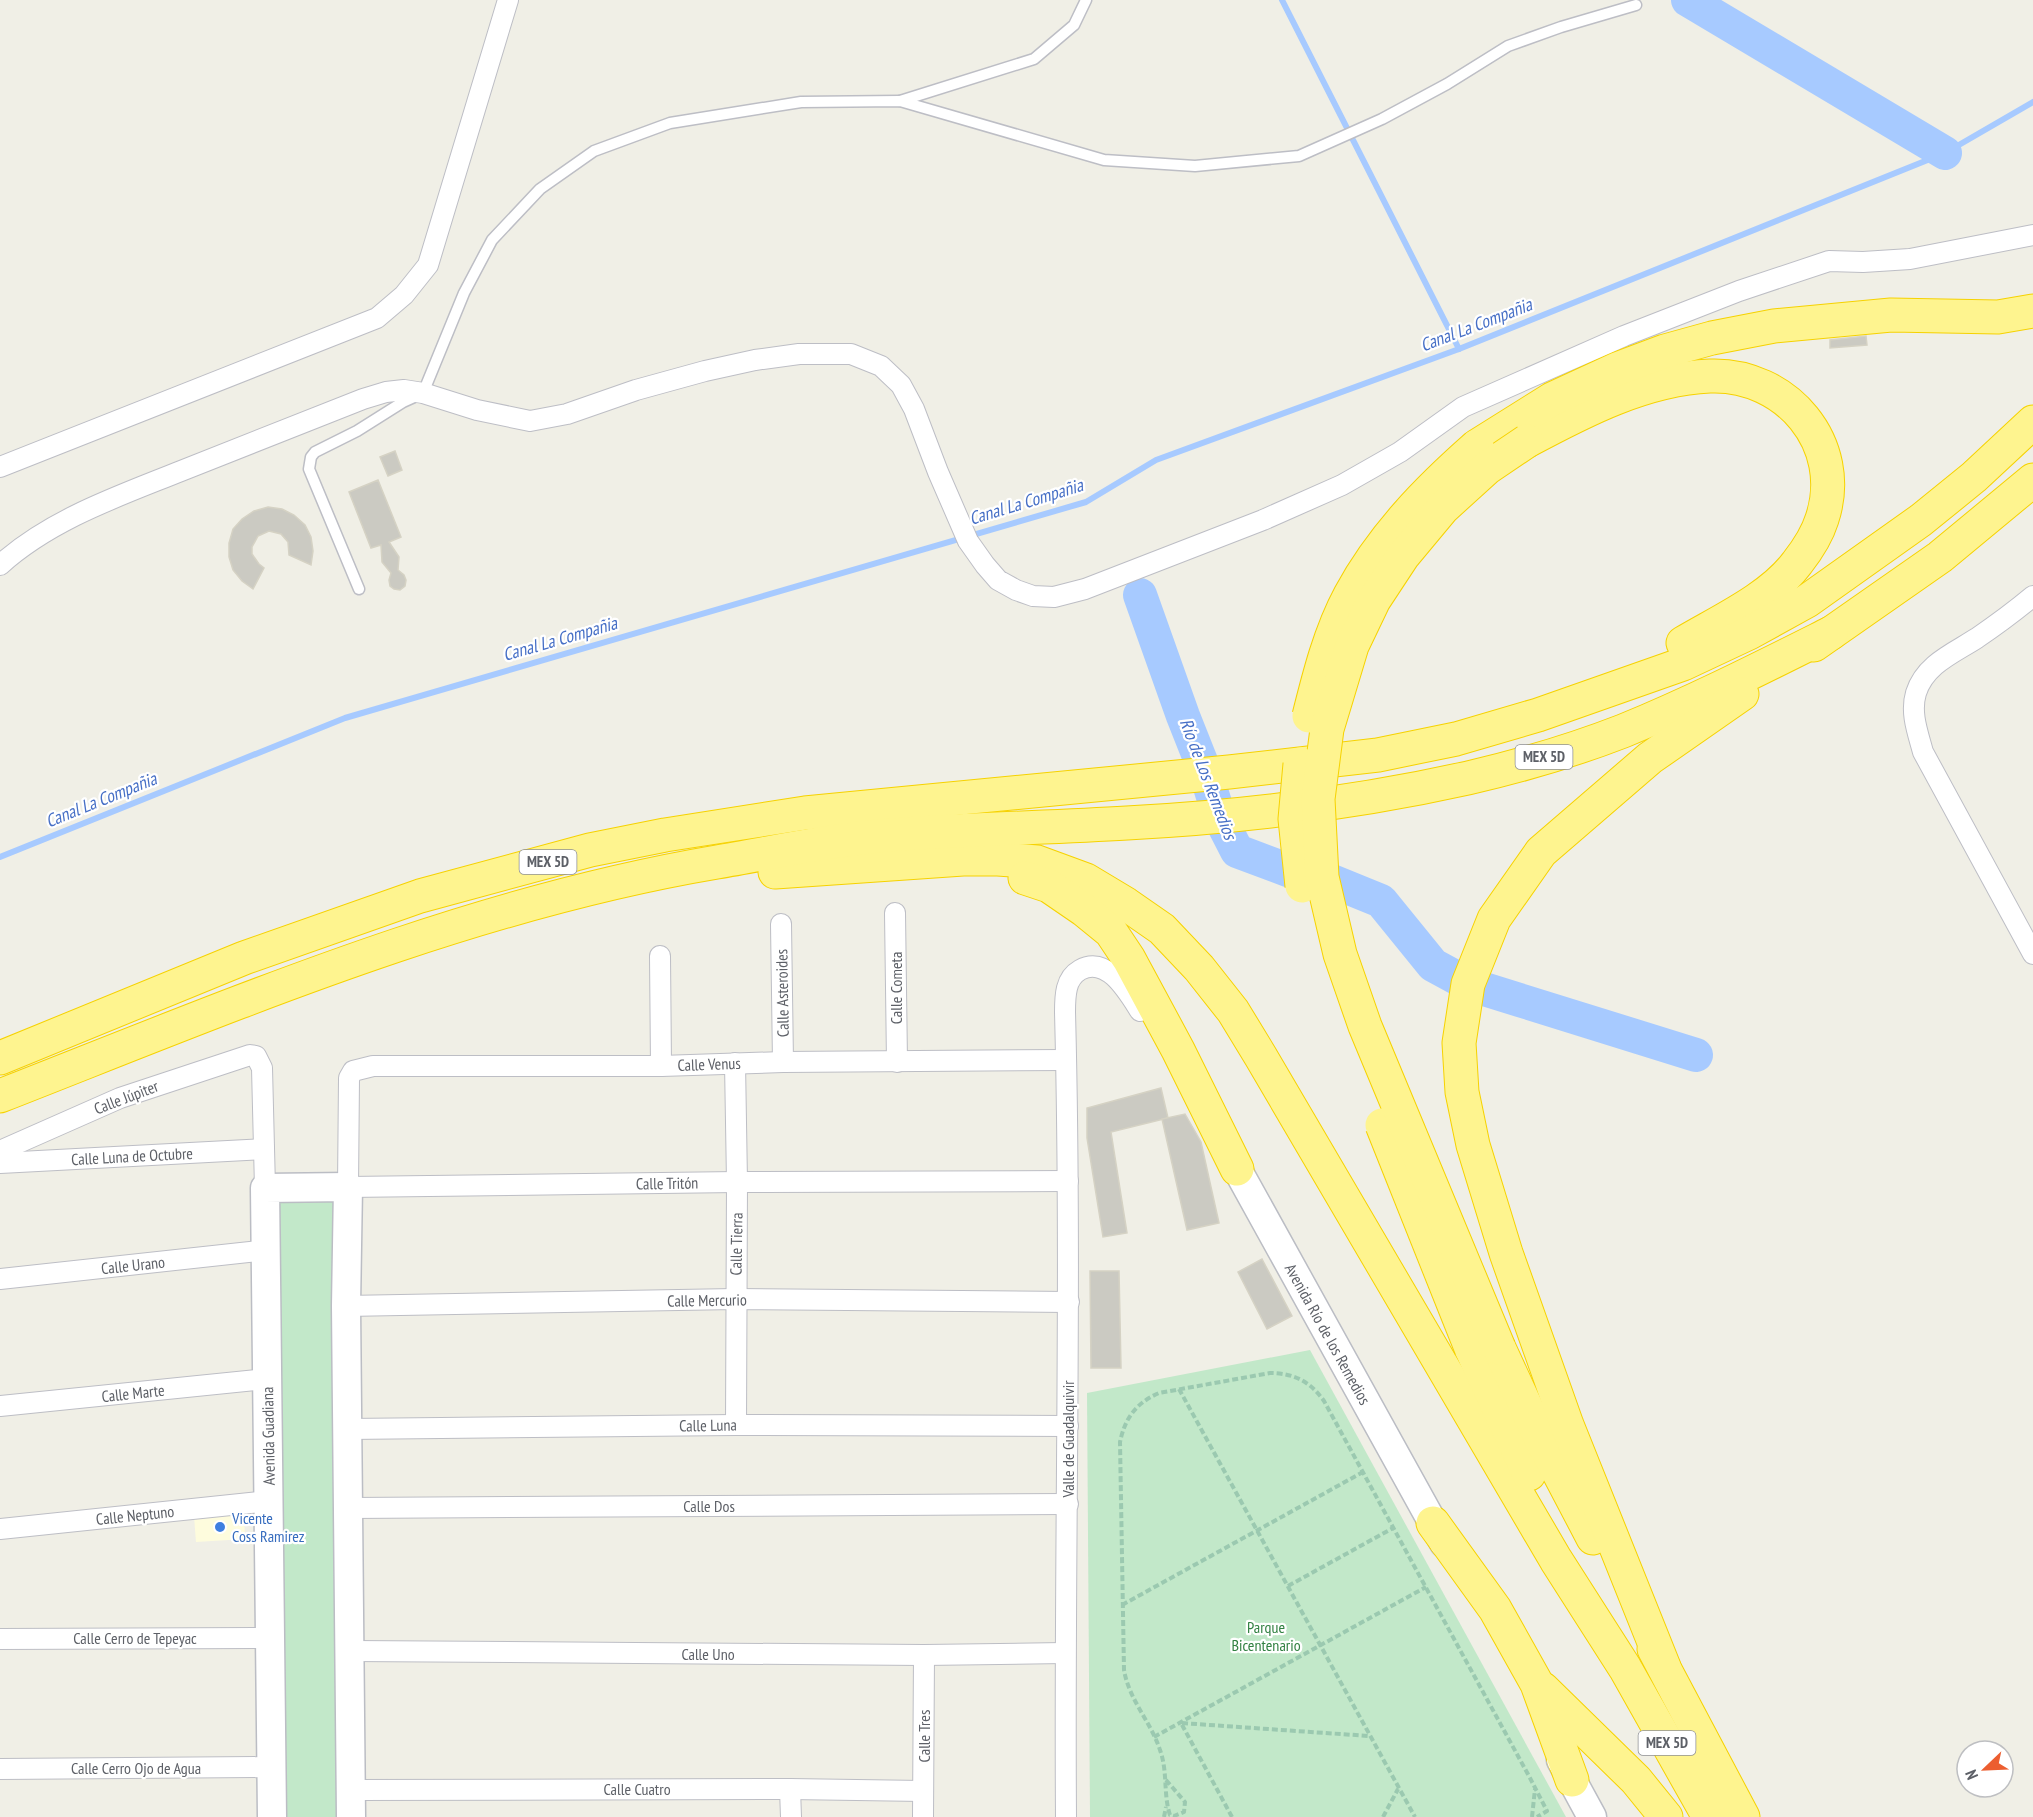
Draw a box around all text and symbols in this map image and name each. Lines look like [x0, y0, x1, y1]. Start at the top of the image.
water label: Canal La Compañia [1417, 292, 1536, 356]
water label: Canal La Compañia [966, 473, 1086, 530]
water label: Canal La Compañia [500, 611, 620, 666]
water label: Río de Los Remedios [1175, 715, 1243, 844]
road number: MEX 5D [1516, 745, 1572, 769]
water label: Canal La Compañia [42, 767, 160, 832]
road number: MEX 5D [520, 850, 576, 874]
street label: Calle Asteroides [771, 949, 793, 1037]
street label: Calle Cometa [886, 952, 906, 1024]
street label: Calle Venus [677, 1053, 741, 1075]
street label: Calle Júpiter [91, 1075, 162, 1118]
street label: Calle Luna de Octubre [71, 1143, 193, 1169]
street label: Calle Tritón [636, 1172, 698, 1194]
street label: Calle Tierra [725, 1212, 747, 1276]
street label: Calle Urano [100, 1252, 166, 1278]
street label: Avenida Río de los Remedios [1281, 1260, 1375, 1408]
street label: Calle Mercurio [667, 1289, 747, 1311]
street label: Calle Marte [101, 1380, 165, 1406]
street label: Valle de Guadalquivir [1058, 1380, 1078, 1499]
street label: Avenida Guadiana [257, 1387, 279, 1485]
street label: Calle Luna [679, 1414, 737, 1436]
street label: Calle Dos [683, 1496, 735, 1516]
street label: Calle Neptuno [95, 1501, 175, 1529]
place label: Vicente Coss Ramirez [231, 1508, 305, 1546]
marker: Vicente Coss Ramirez [213, 1520, 227, 1534]
park label: Parque Bicentenario [1231, 1617, 1301, 1655]
street label: Calle Cerro de Tepeyac [73, 1628, 197, 1648]
street label: Calle Uno [681, 1644, 735, 1664]
street label: Calle Tres [914, 1710, 934, 1762]
road number: MEX 5D [1638, 1731, 1696, 1755]
north arrow [1955, 1739, 2015, 1799]
street label: Calle Cerro Ojo de Agua [71, 1758, 201, 1778]
text: N [1960, 1767, 1982, 1783]
street label: Calle Cuatro [603, 1779, 671, 1799]

